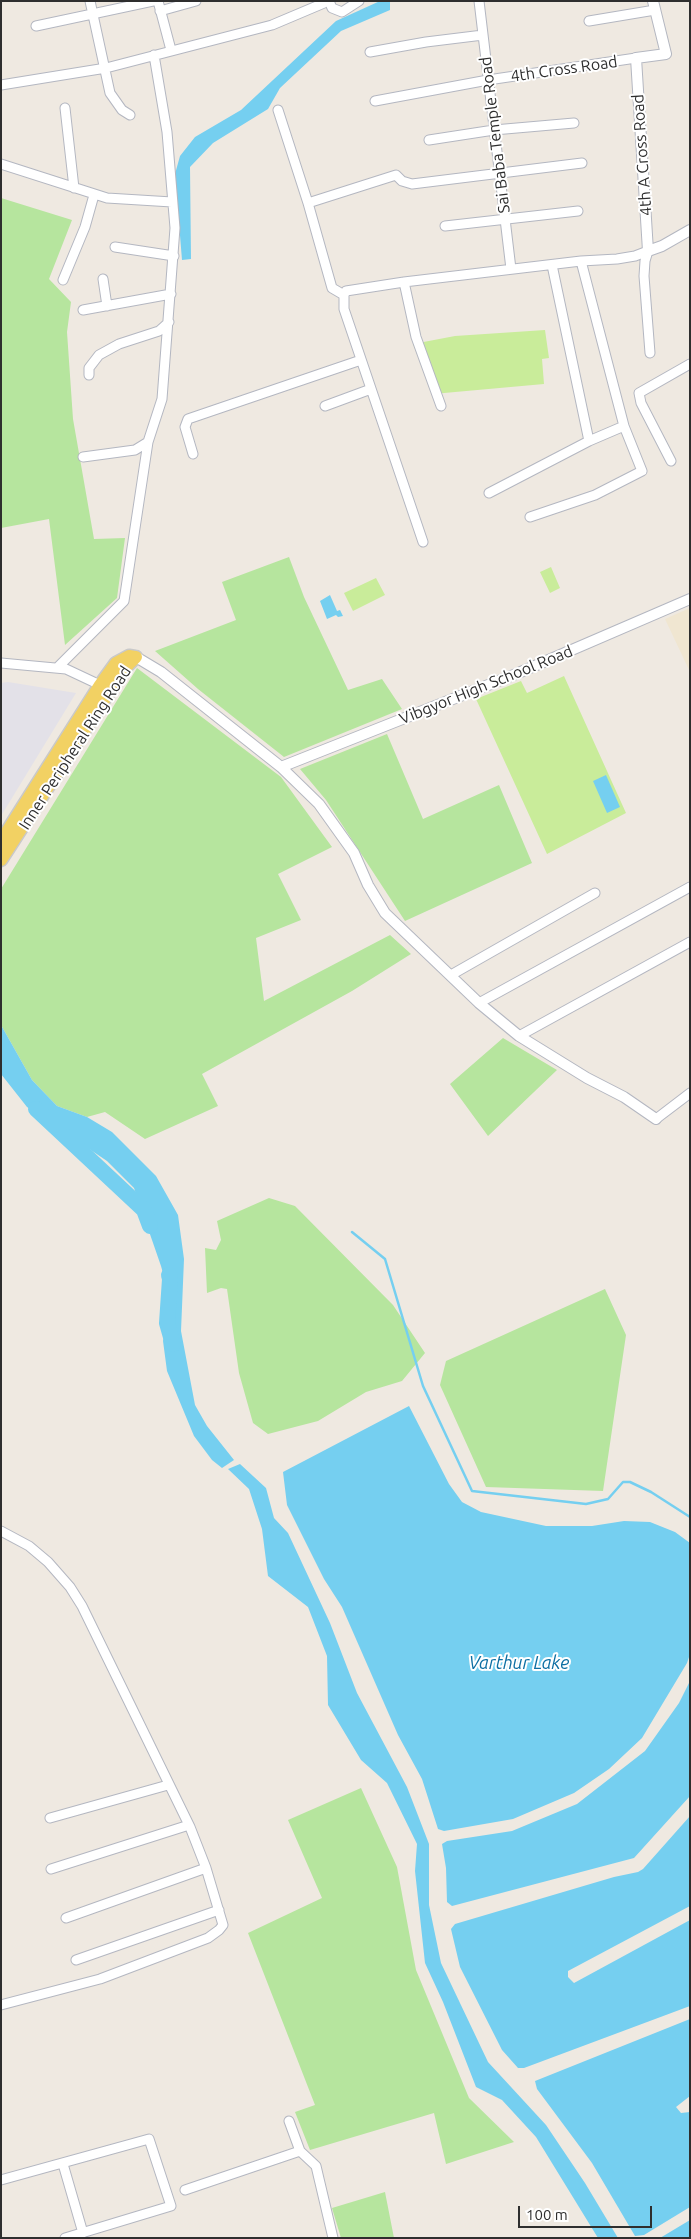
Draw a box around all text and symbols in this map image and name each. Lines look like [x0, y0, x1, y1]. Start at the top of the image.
street label: 4th Cross Road [509, 52, 619, 86]
street label: Sai Baba Temple Road [476, 56, 514, 214]
street label: 4th A Cross Road [628, 94, 656, 216]
street label: Vibgyor High School Road [396, 641, 576, 729]
street label: Inner Peripheral Ring Road [15, 663, 135, 833]
water label: Varthur Lake [469, 1652, 569, 1674]
scale bar [521, 2196, 655, 2228]
text: 100 m [526, 2206, 568, 2223]

